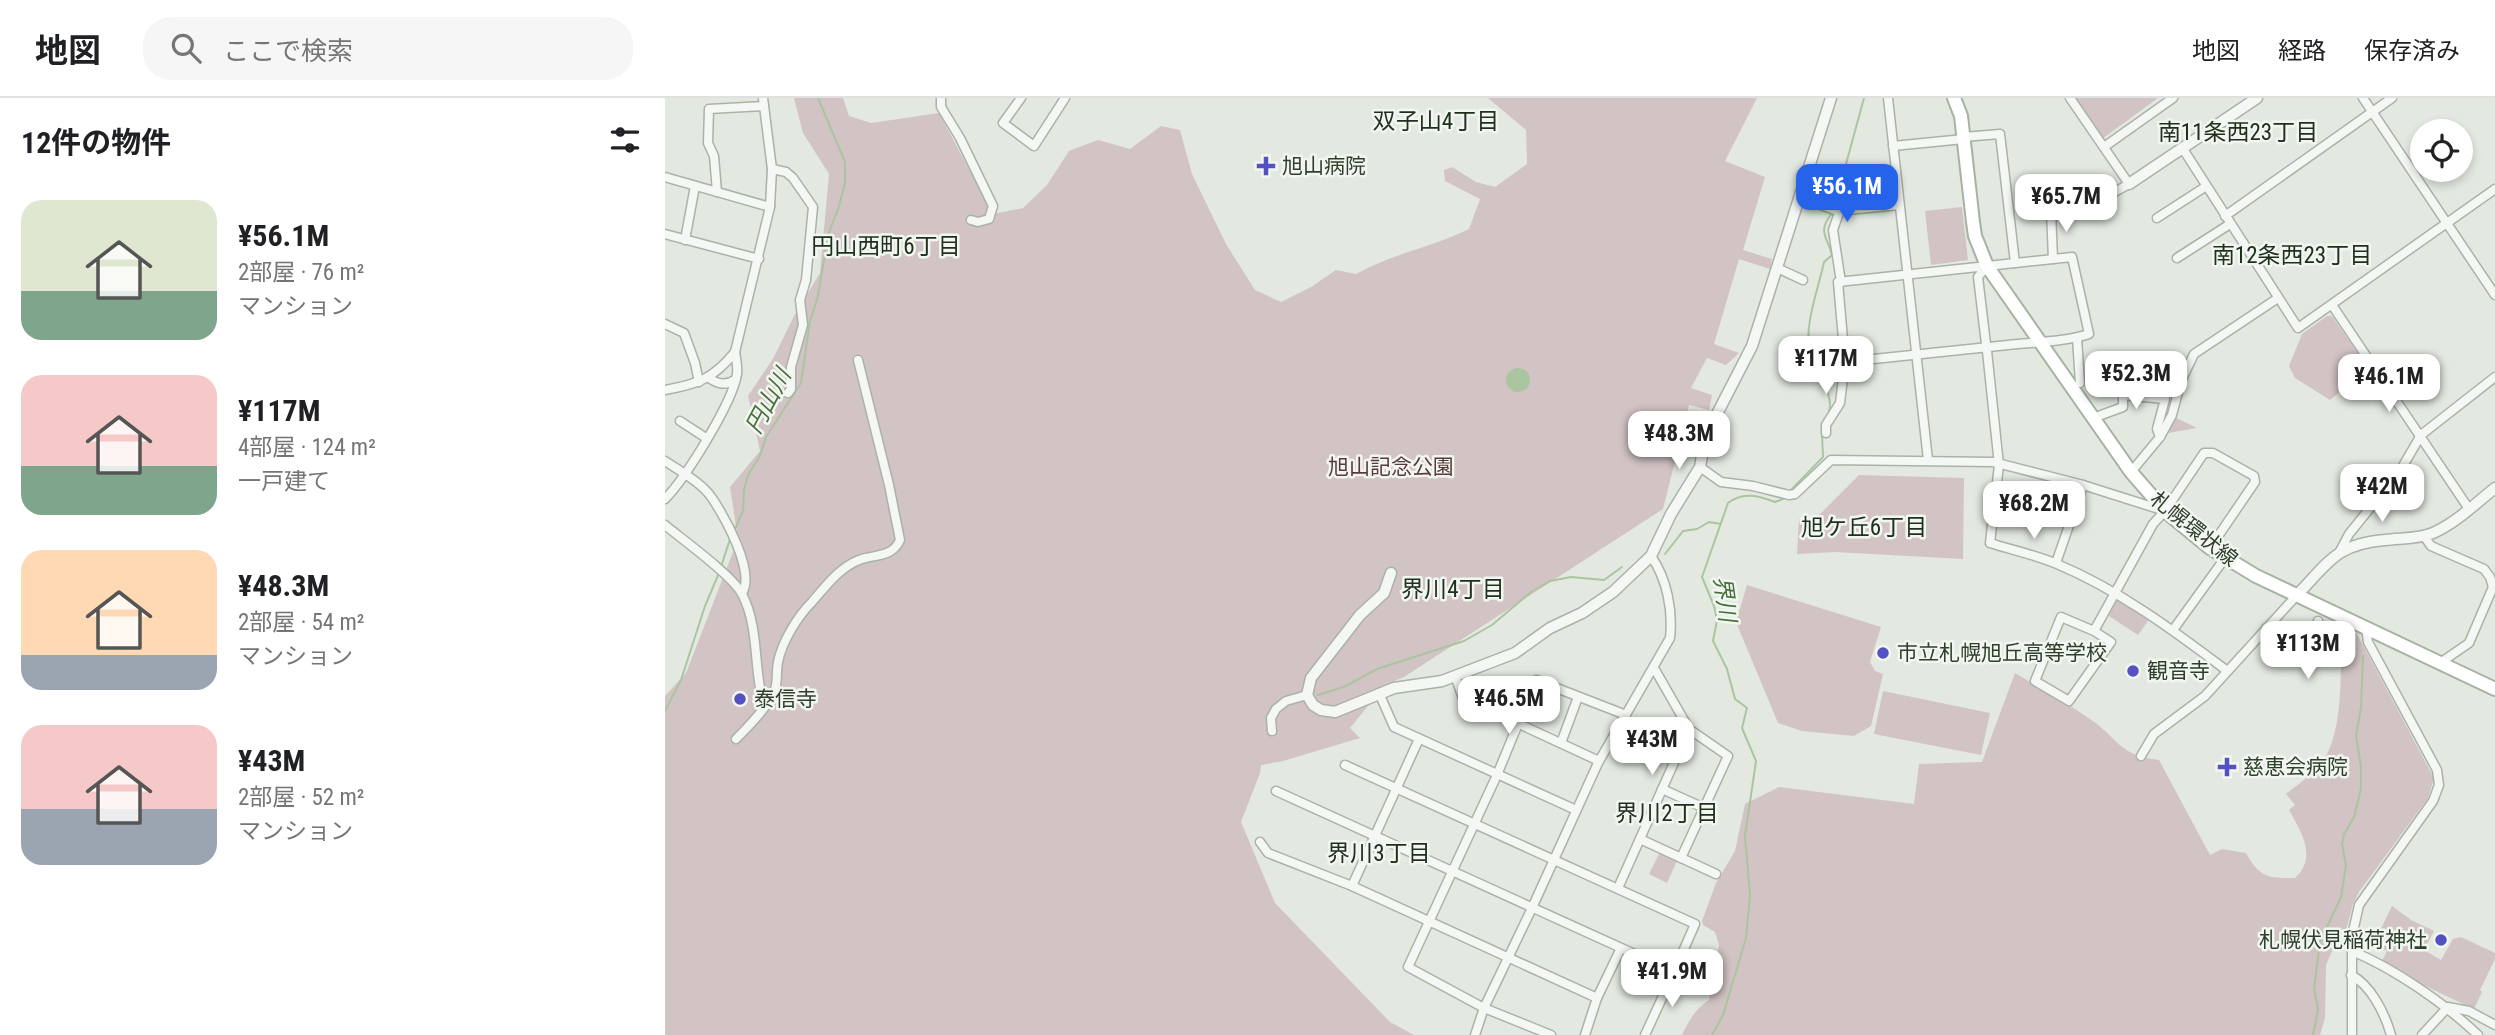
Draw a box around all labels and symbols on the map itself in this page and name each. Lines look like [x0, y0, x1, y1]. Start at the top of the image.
district label: 双子山4丁目 [1373, 108, 1499, 135]
district label: 南11条西23丁目 [2158, 119, 2318, 146]
place label: 旭山病院 [1282, 154, 1366, 178]
marker: 旭山病院 [1256, 156, 1276, 176]
pin: ¥56.1M [1790, 164, 1904, 224]
pin: ¥65.7M [2009, 174, 2123, 234]
district label: 円山西町6丁目 [811, 233, 961, 260]
district label: 南12条西23丁目 [2212, 242, 2372, 269]
pin: ¥117M [1777, 336, 1875, 396]
pin: ¥52.3M [2079, 352, 2193, 411]
pin: ¥46.1M [2332, 354, 2446, 414]
water label: 円山川 [740, 362, 798, 438]
pin: ¥48.3M [1622, 412, 1736, 471]
park label: 旭山記念公園 [1328, 455, 1454, 479]
pin: ¥42M [2341, 464, 2423, 524]
pin: ¥68.2M [1977, 482, 2091, 541]
street label: 札幌環状線 [2146, 487, 2242, 571]
district label: 旭ケ丘6丁目 [1801, 514, 1927, 541]
water label: 界川 [1708, 574, 1741, 627]
district label: 界川4丁目 [1401, 576, 1505, 603]
pin: ¥113M [2259, 622, 2357, 681]
place label: 市立札幌旭丘高等学校 [1897, 641, 2107, 665]
marker: 市立札幌旭丘高等学校 [1875, 645, 1891, 661]
place label: 観音寺 [2147, 659, 2210, 683]
marker: 観音寺 [2125, 663, 2141, 679]
pin: ¥46.5M [1452, 676, 1566, 736]
place label: 泰信寺 [754, 687, 817, 711]
marker: 泰信寺 [732, 691, 748, 707]
pin: ¥43M [1611, 718, 1693, 777]
place label: 慈恵会病院 [2243, 755, 2348, 779]
marker: 慈恵会病院 [2217, 757, 2237, 777]
district label: 界川2丁目 [1615, 800, 1719, 827]
district label: 界川3丁目 [1327, 840, 1431, 867]
place label: 札幌伏見稲荷神社 [2259, 928, 2427, 952]
marker: 札幌伏見稲荷神社 [2433, 932, 2449, 948]
pin: ¥41.9M [1615, 950, 1729, 1009]

